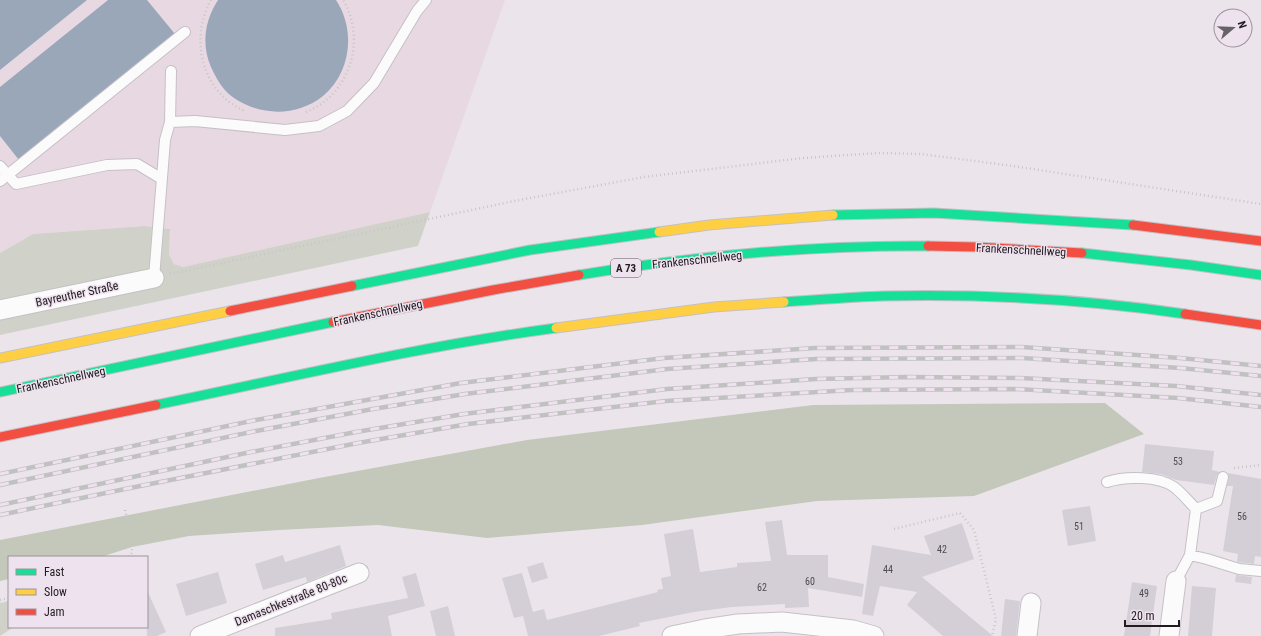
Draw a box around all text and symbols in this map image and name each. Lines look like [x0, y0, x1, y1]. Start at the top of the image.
north arrow [1213, 8, 1253, 48]
text: N [1235, 20, 1249, 30]
street label: Frankenschnellweg [975, 241, 1067, 259]
street label: Frankenschnellweg [651, 248, 743, 272]
road number: A 73 [611, 259, 641, 277]
street label: Bayreuther Straße [34, 278, 120, 310]
street label: Frankenschnellweg [332, 297, 424, 329]
street label: Frankenschnellweg [15, 364, 107, 396]
house number: 53 [1173, 456, 1183, 467]
house number: 56 [1237, 511, 1247, 522]
house number: 51 [1074, 521, 1084, 532]
house number: 42 [937, 544, 947, 555]
legend [8, 556, 148, 628]
house number: 44 [883, 564, 893, 575]
text: Fast [44, 565, 65, 579]
street label: Damaschkestraße 80-80c [233, 571, 350, 629]
house number: 60 [805, 576, 815, 587]
house number: 62 [757, 582, 767, 593]
text: Slow [44, 585, 67, 599]
house number: 49 [1139, 588, 1149, 599]
scale bar [1125, 602, 1179, 628]
text: Jam [44, 605, 65, 619]
text: 20 m [1131, 609, 1155, 623]

